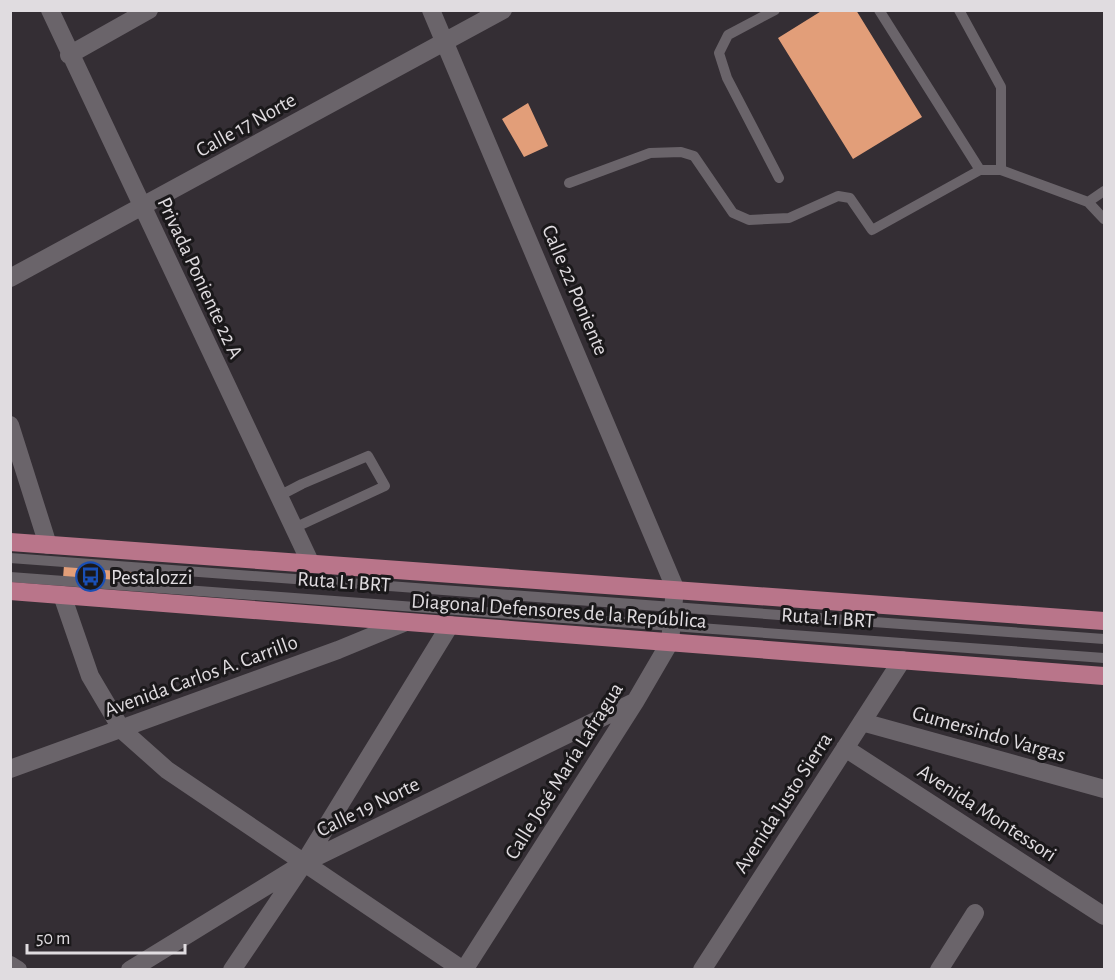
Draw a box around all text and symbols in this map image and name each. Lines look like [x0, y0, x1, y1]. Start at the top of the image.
street label: Calle 17 Norte [193, 89, 299, 161]
street label: Privada Poniente 22 A [153, 194, 247, 362]
street label: Calle 22 Poniente [538, 222, 612, 358]
bus stop icon: Pestalozzi [74, 561, 106, 593]
place label: Pestalozzi [111, 567, 192, 588]
street label: Ruta L1 BRT [297, 568, 391, 596]
street label: Diagonal Defensores de la República [411, 590, 708, 632]
street label: Ruta L1 BRT [781, 604, 875, 632]
street label: Avenida Carlos A. Carrillo [102, 631, 300, 721]
street label: Calle José María Lafragua [501, 679, 627, 863]
street label: Gumersindo Vargas [910, 702, 1068, 766]
street label: Avenida Justo Sierra [730, 729, 836, 877]
street label: Avenida Montessori [914, 760, 1060, 866]
street label: Calle 19 Norte [313, 773, 423, 841]
scale bar [27, 917, 184, 955]
text: 50 m [36, 930, 70, 948]

